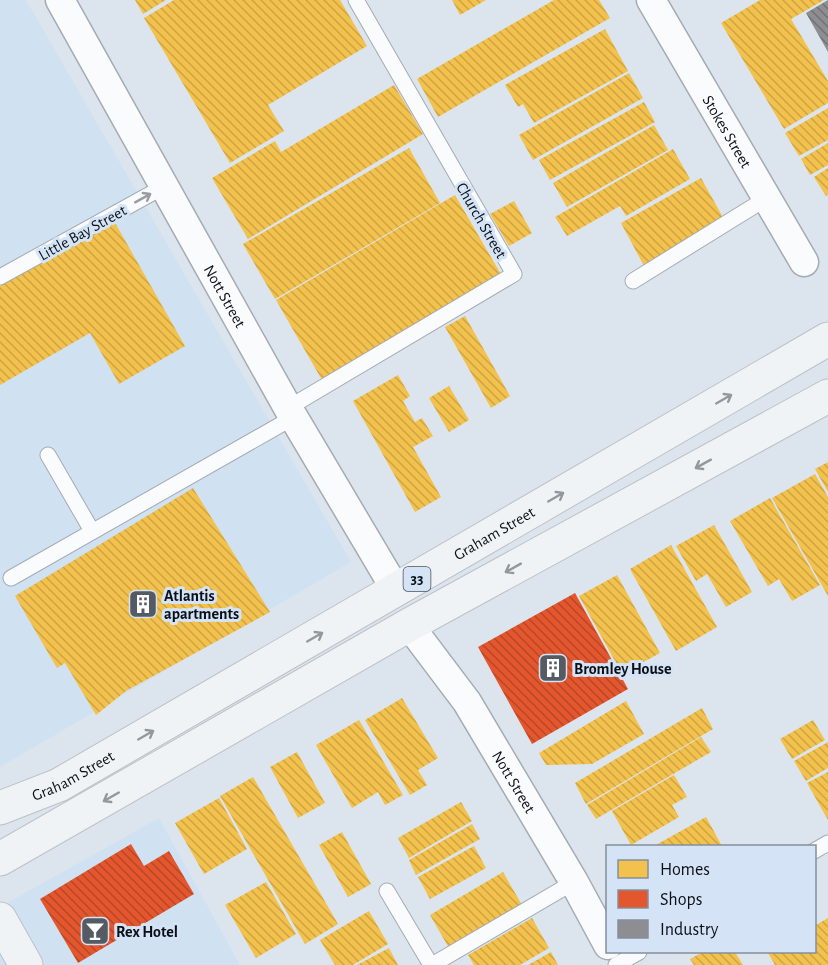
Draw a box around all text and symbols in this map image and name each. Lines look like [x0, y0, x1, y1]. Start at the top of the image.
street label: Stokes Street [699, 93, 754, 171]
street label: Church Street [453, 180, 509, 261]
one-way arrow [134, 192, 151, 204]
street label: Little Bay Street [36, 202, 130, 264]
street label: Nott Street [201, 262, 248, 330]
one-way arrow [716, 393, 733, 405]
one-way arrow [695, 458, 712, 470]
one-way arrow [547, 491, 564, 503]
street label: Graham Street [451, 504, 537, 563]
one-way arrow [505, 563, 523, 574]
road number: 33 [404, 567, 430, 591]
building icon: Atlantis apartments [127, 588, 159, 620]
place label: Atlantis apartments [164, 588, 239, 622]
one-way arrow [306, 631, 323, 643]
building icon: Bromley House [537, 652, 569, 684]
place label: Bromley House [574, 661, 672, 678]
one-way arrow [137, 728, 154, 740]
street label: Graham Street [30, 748, 117, 804]
street label: Nott Street [489, 748, 538, 816]
one-way arrow [103, 791, 120, 803]
legend [606, 845, 816, 953]
text: Homes [660, 861, 710, 879]
text: Shops [660, 891, 702, 909]
bar icon: Rex Hotel [79, 915, 111, 947]
text: Industry [660, 921, 719, 939]
place label: Rex Hotel [116, 924, 178, 940]

